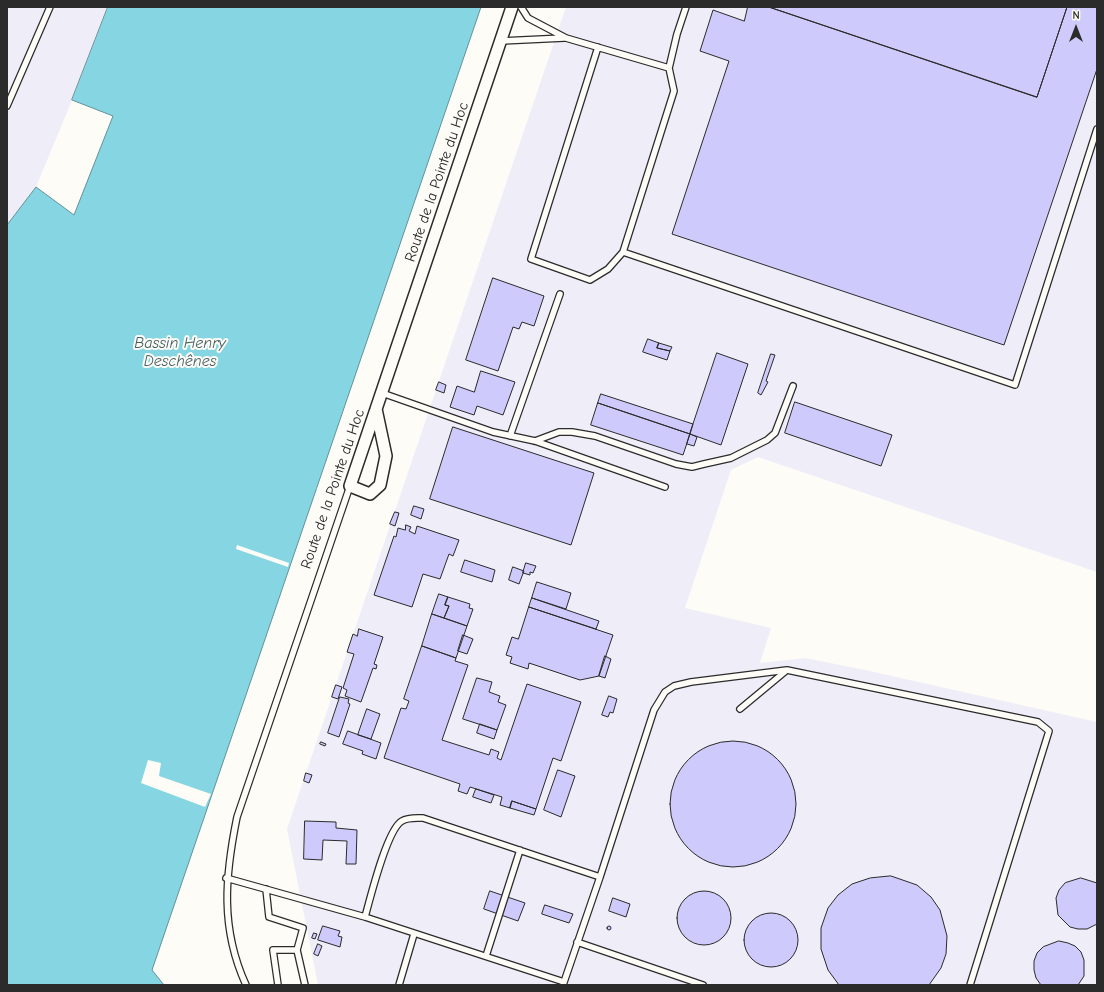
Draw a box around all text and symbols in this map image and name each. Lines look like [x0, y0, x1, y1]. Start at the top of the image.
north arrow [1056, 8, 1096, 48]
text: N [1072, 9, 1080, 22]
street label: Route de la Pointe du Hoc [401, 100, 473, 264]
water label: Bassin Henry Deschênes [134, 333, 226, 371]
street label: Route de la Pointe du Hoc [297, 407, 369, 571]

